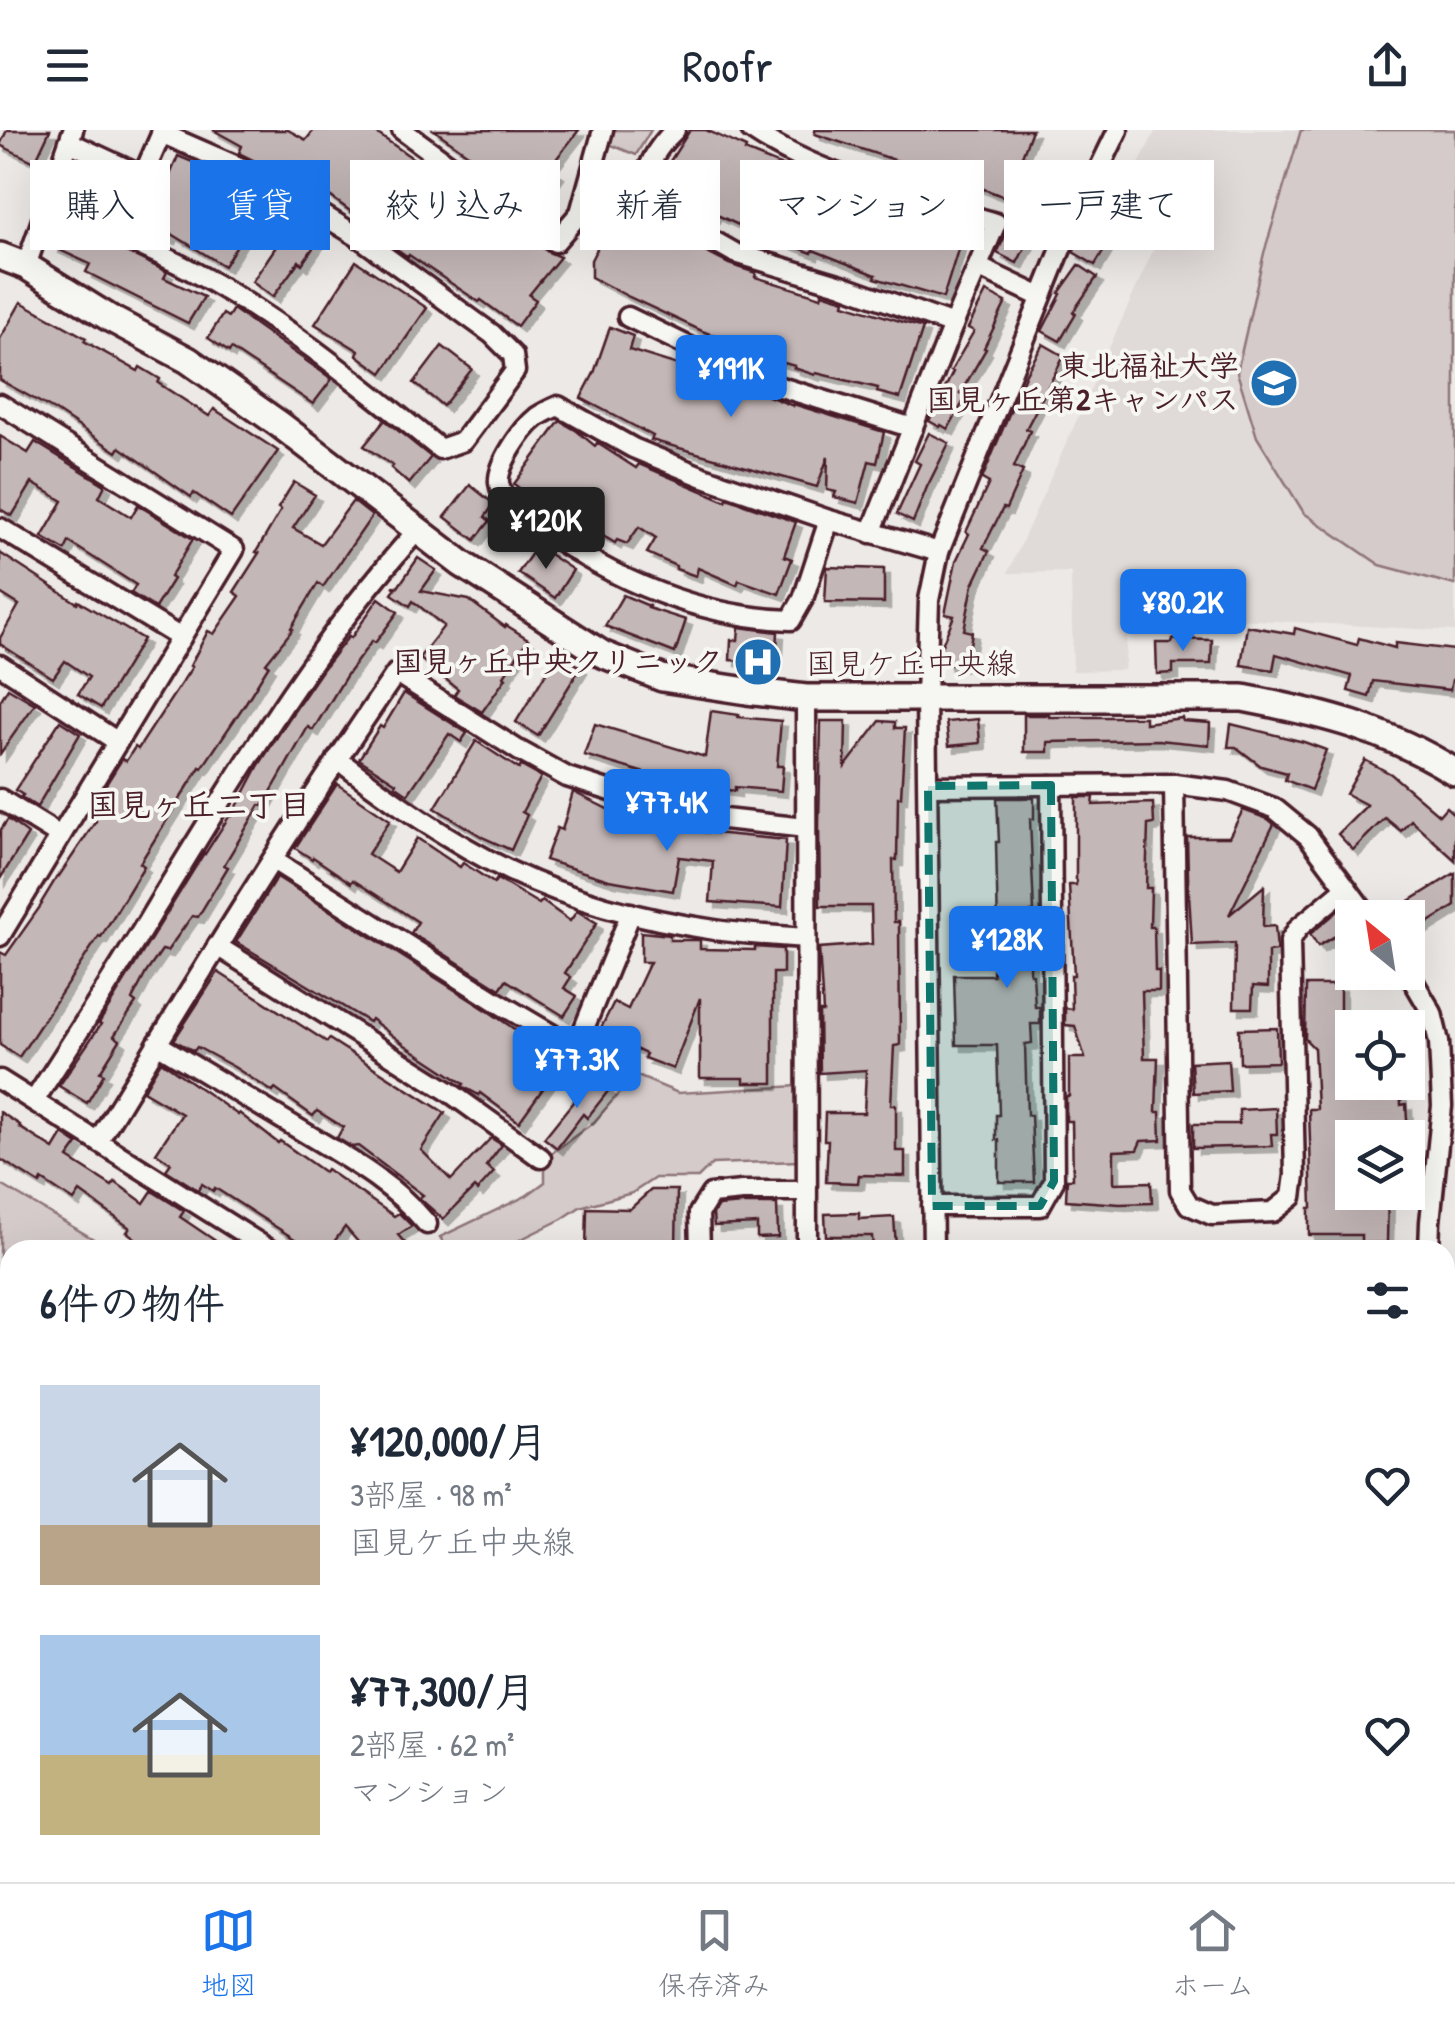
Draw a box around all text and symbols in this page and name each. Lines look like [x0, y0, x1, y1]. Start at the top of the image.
text: Roofr [682, 35, 773, 96]
icon: menu [40, 38, 95, 93]
icon: share [1360, 38, 1415, 93]
chip: 購入 [30, 160, 170, 250]
chip: 賃貸 [190, 160, 330, 250]
chip: 絞り込み [350, 160, 560, 250]
chip: 新着 [580, 160, 720, 250]
chip: マンション [740, 160, 984, 250]
chip: 一戸建て [1004, 160, 1214, 250]
pin: ¥191K [661, 335, 801, 420]
place label: 東北福祉大学 国見ヶ丘第2キャンパス [926, 345, 1239, 419]
text: ¥191K [698, 346, 764, 389]
school or university icon: 東北福祉大学 国見ヶ丘第2キャンパス [1248, 357, 1300, 409]
pin: ¥120K [476, 487, 616, 572]
text: ¥120K [510, 498, 582, 541]
pin: ¥80.2K [1102, 569, 1264, 654]
text: ¥80.2K [1142, 580, 1224, 623]
hospital icon: 国見ヶ丘中央クリニック [732, 636, 784, 688]
place label: 国見ヶ丘中央クリニック [393, 641, 723, 681]
street label: 国見ケ丘中央線 [806, 643, 1016, 683]
pin: ¥77.4K [586, 769, 748, 854]
text: ¥77.4K [626, 780, 708, 823]
district label: 国見ヶ丘二丁目 [87, 783, 311, 826]
north arrow [1335, 900, 1425, 990]
map controls [1335, 900, 1425, 1210]
pin: ¥128K [937, 906, 1077, 991]
text: ¥128K [971, 917, 1043, 960]
button: locate [1335, 1010, 1425, 1100]
pin: ¥77.3K [496, 1026, 658, 1111]
text: ¥77.3K [535, 1037, 619, 1080]
button: layers [1335, 1120, 1425, 1210]
icon: filters [1360, 1273, 1415, 1328]
text: 6件の物件 [40, 1274, 225, 1331]
text: ¥120,000/月 [350, 1412, 548, 1469]
icon: home [120, 1425, 240, 1545]
icon: heart [1360, 1458, 1415, 1513]
text: 3部屋 · 98 m² [350, 1473, 512, 1516]
text: 国見ケ丘中央線 [350, 1520, 574, 1563]
text: ¥77,300/月 [350, 1662, 536, 1719]
icon: home [120, 1675, 240, 1795]
icon: heart [1360, 1708, 1415, 1763]
text: 2部屋 · 62 m² [350, 1723, 514, 1766]
text: マンション [350, 1770, 509, 1813]
tab: 地図 [201, 1903, 257, 2004]
tab: 保存済み [658, 1903, 770, 2004]
tab: ホーム [1171, 1903, 1254, 2004]

